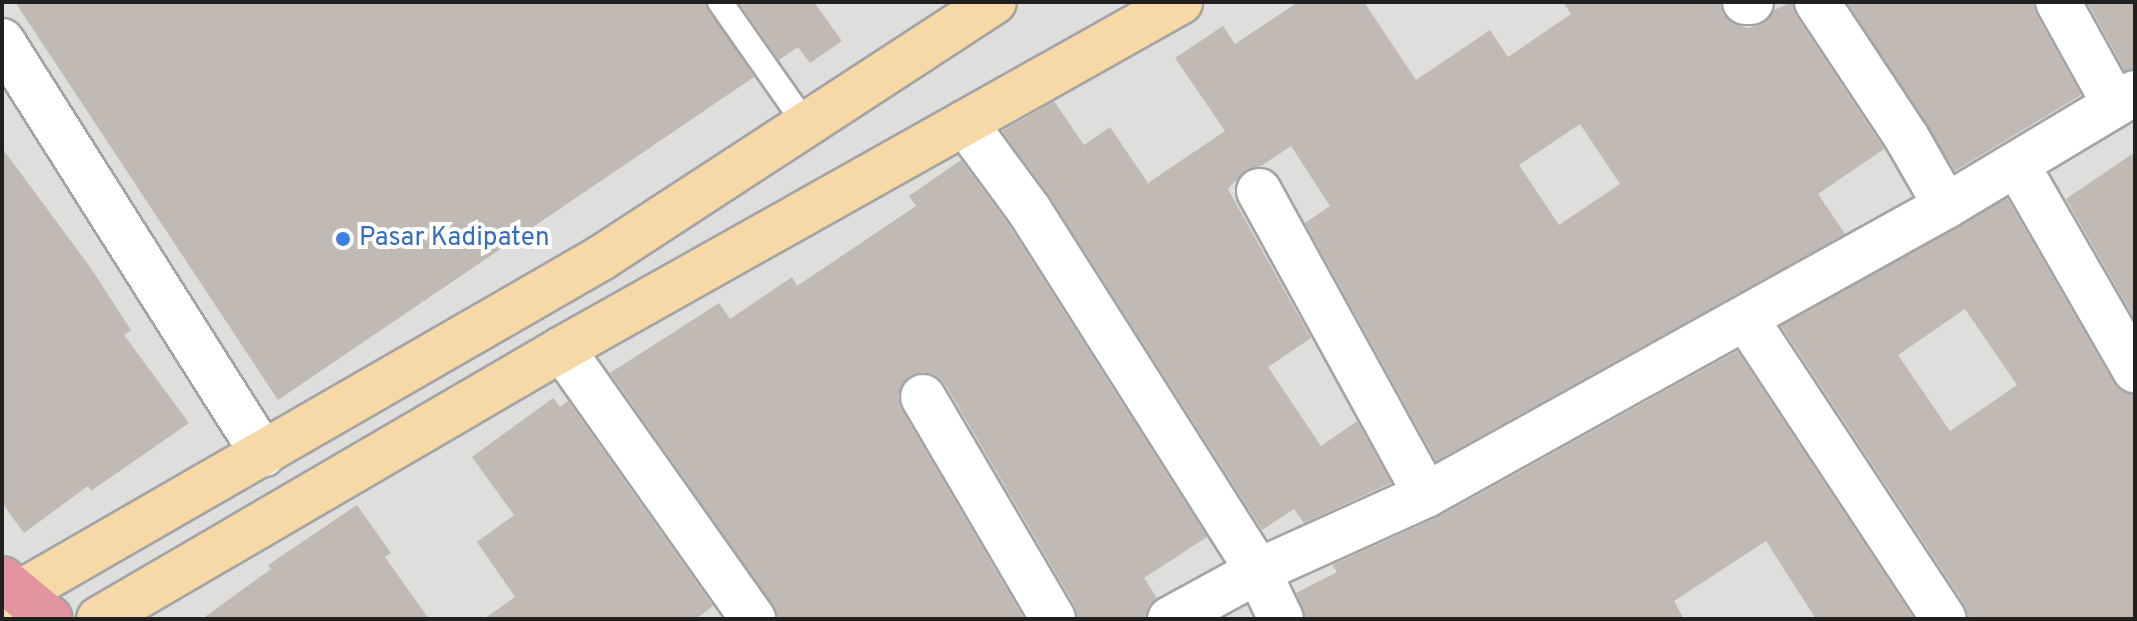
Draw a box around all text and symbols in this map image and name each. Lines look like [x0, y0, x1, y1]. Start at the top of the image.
place label: Pasar Kadipaten [359, 223, 550, 255]
marker: Pasar Kadipaten [334, 230, 352, 248]

